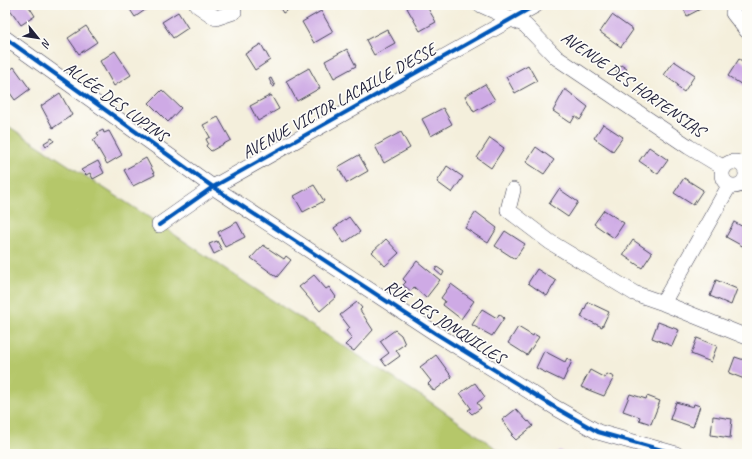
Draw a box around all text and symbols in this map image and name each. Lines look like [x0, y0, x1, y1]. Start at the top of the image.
north arrow [18, 18, 58, 58]
street label: AVENUE DES HORTENSIAS [557, 27, 712, 144]
text: N [38, 37, 54, 51]
street label: AVENUE VICTOR LACAILLE D'ESSE [238, 38, 442, 163]
street label: ALLÉE DES LUPINS [60, 57, 175, 148]
street label: RUE DES JONQUILLES [381, 275, 511, 370]

